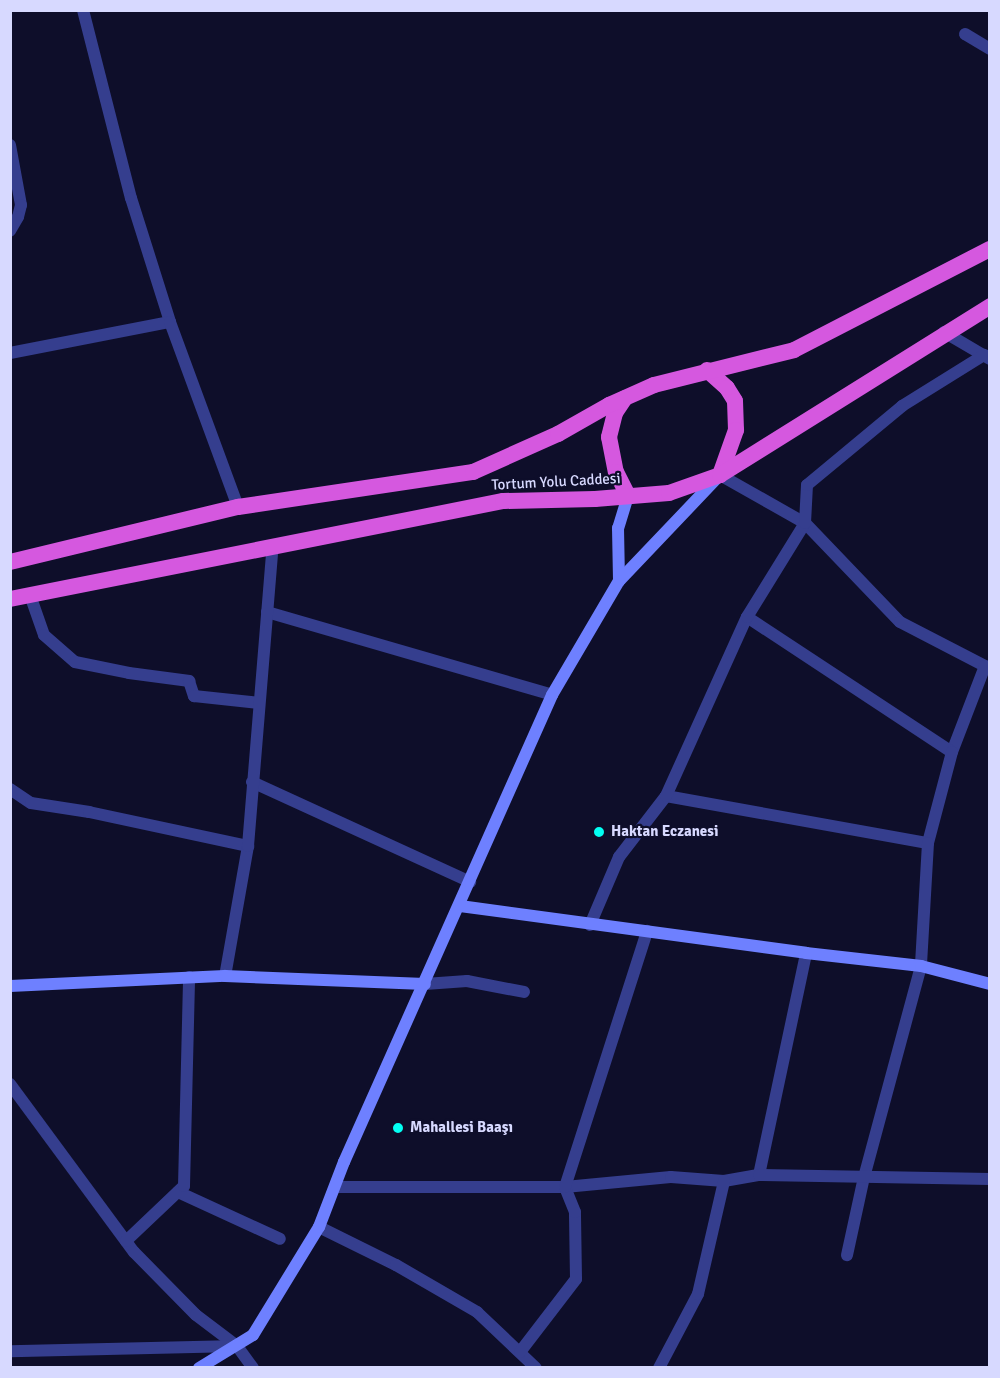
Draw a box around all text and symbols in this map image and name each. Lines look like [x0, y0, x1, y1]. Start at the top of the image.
street label: Tortum Yolu Caddesi [491, 470, 621, 494]
place label: Haktan Eczanesi [611, 823, 718, 841]
marker: Haktan Eczanesi [592, 825, 606, 839]
place label: Mahallesi Baaşı [410, 1119, 513, 1137]
marker: Mahallesi Baaşı [391, 1121, 405, 1135]

